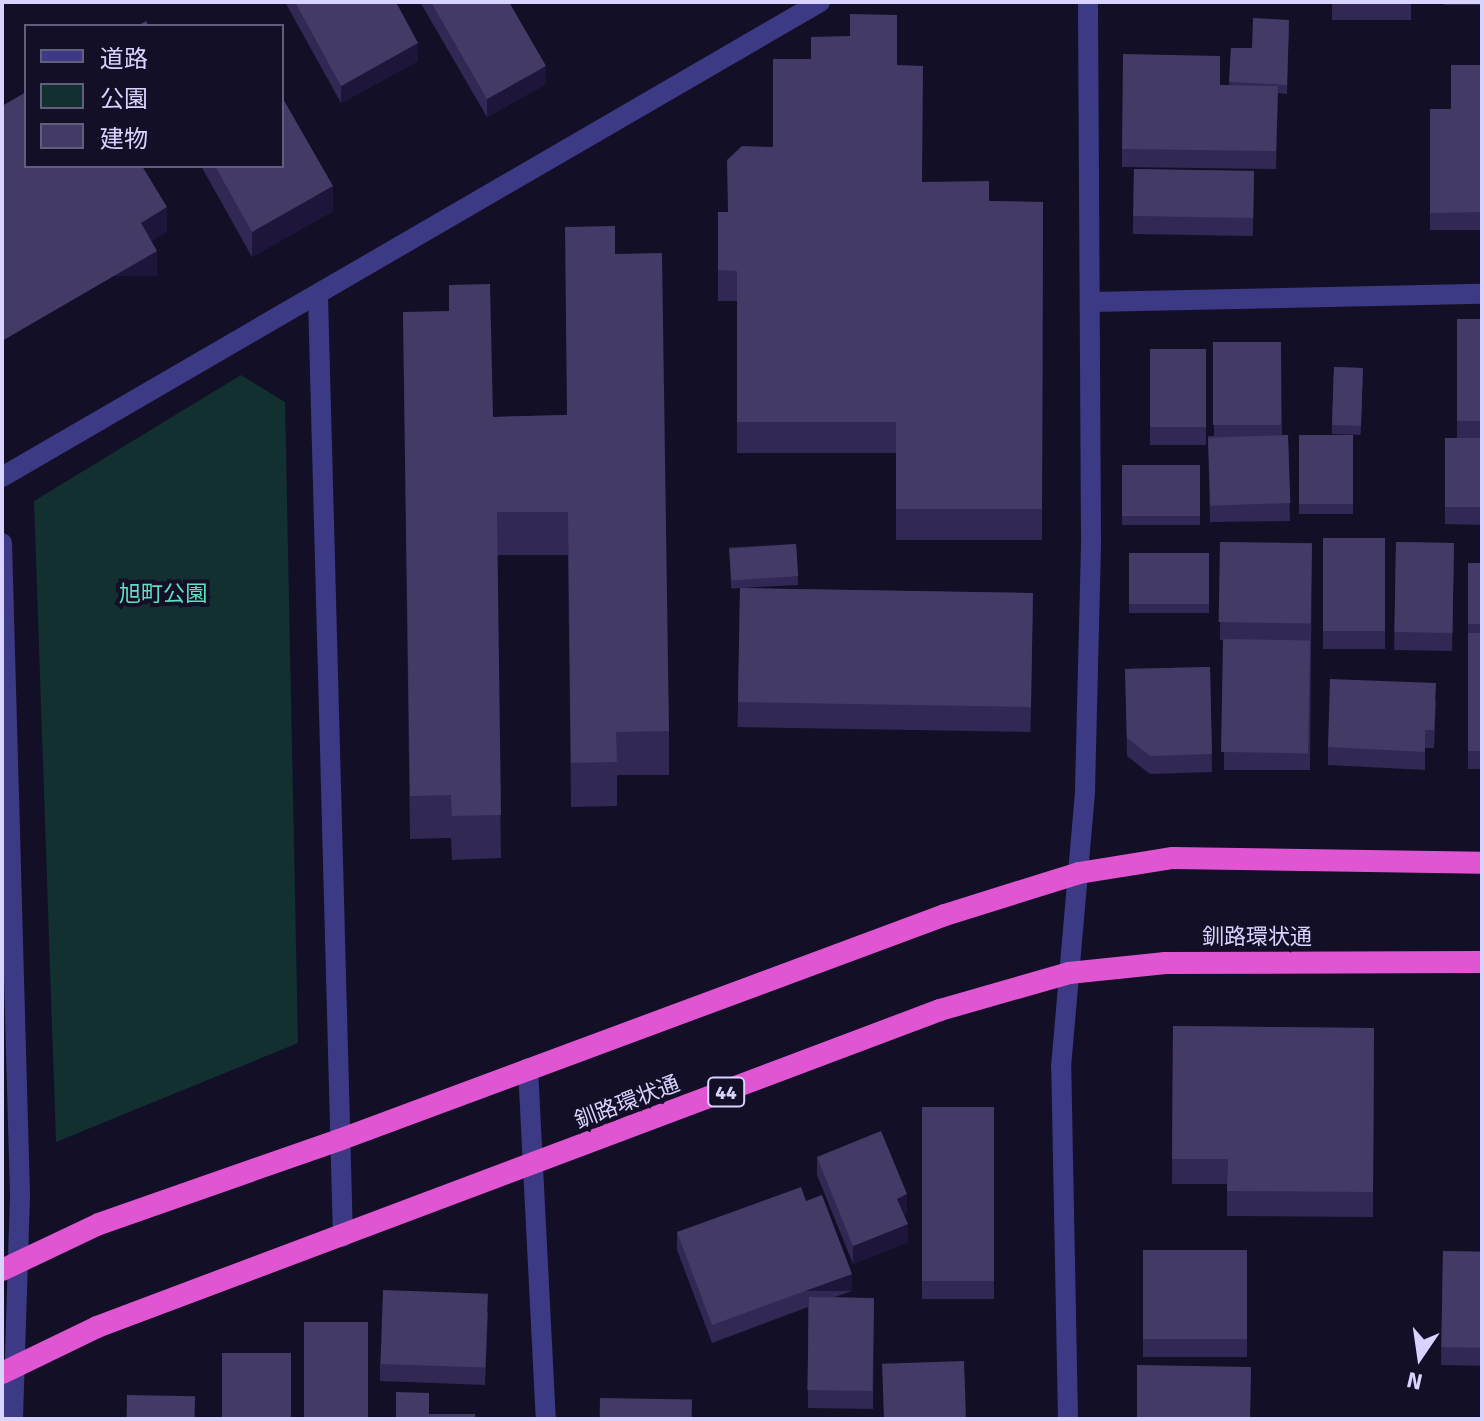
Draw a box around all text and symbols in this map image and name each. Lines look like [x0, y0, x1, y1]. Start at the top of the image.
legend [24, 24, 284, 168]
text: 道路 [100, 44, 148, 74]
text: 公園 [100, 84, 148, 114]
text: 建物 [100, 124, 148, 154]
park label: 旭町公園 [119, 581, 207, 607]
street label: 釧路環状通 [1202, 924, 1312, 950]
street label: 釧路環状通 [571, 1070, 683, 1134]
road number: 44 [706, 1076, 746, 1108]
north arrow [1380, 1317, 1460, 1397]
text: N [1404, 1366, 1425, 1396]

